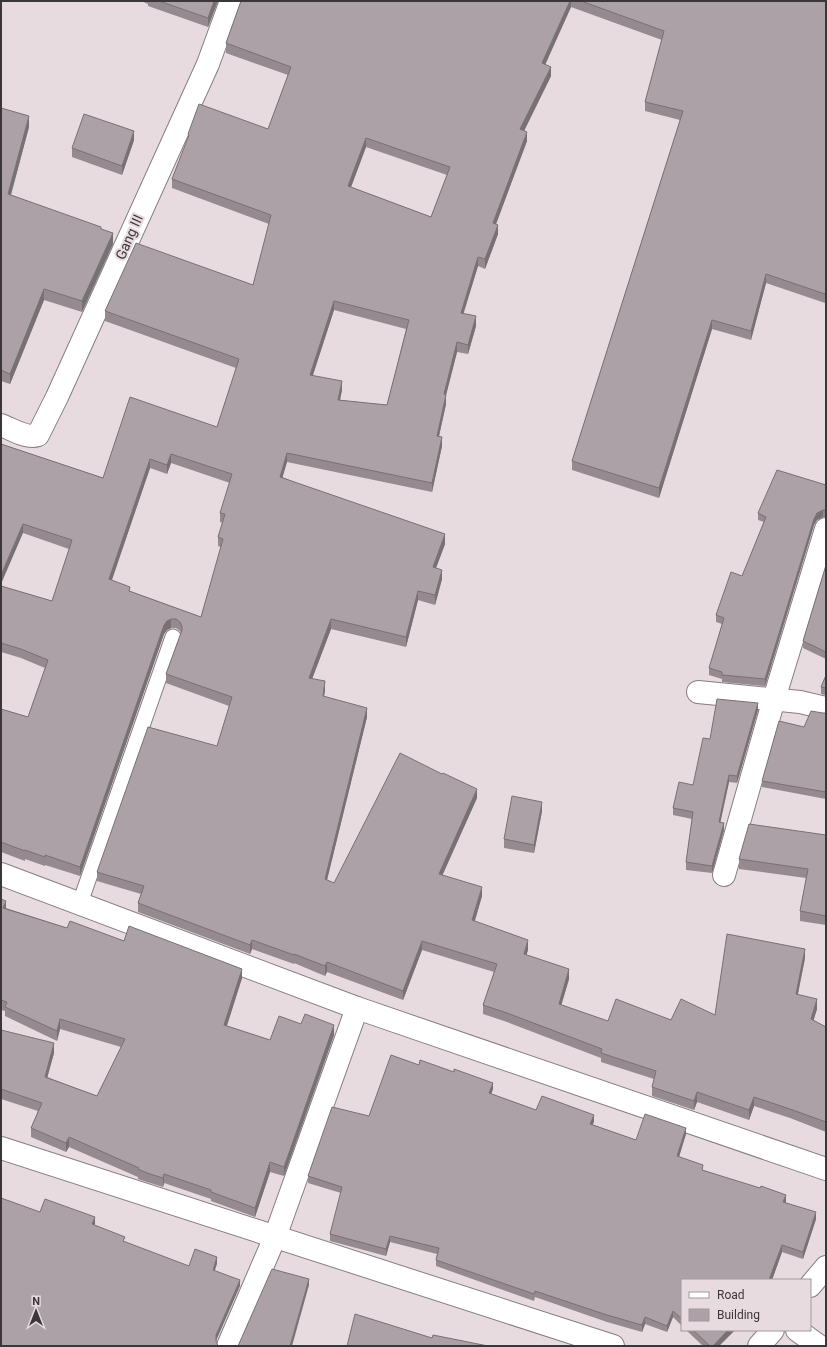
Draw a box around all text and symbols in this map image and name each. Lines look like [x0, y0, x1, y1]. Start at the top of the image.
street label: Gang III [112, 212, 146, 262]
legend [681, 1279, 811, 1331]
text: Road [717, 1288, 745, 1302]
north arrow [16, 1291, 56, 1331]
text: N [32, 1295, 40, 1308]
text: Building [717, 1308, 760, 1322]

